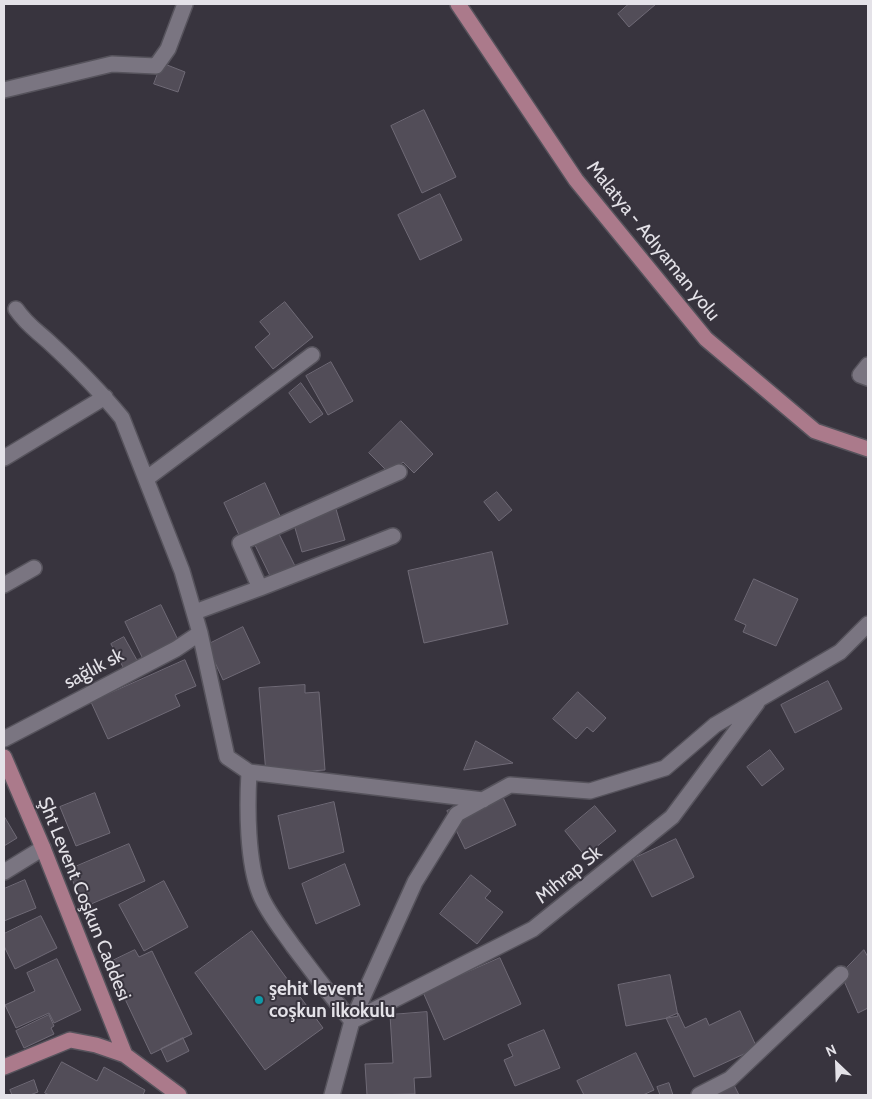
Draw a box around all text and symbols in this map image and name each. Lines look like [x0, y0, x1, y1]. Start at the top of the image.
street label: Malatya - Adıyaman yolu [581, 156, 725, 326]
street label: sağlık sk [60, 644, 128, 694]
street label: Şht Levent Coşkun Caddesi [33, 794, 135, 1004]
street label: Mihrap Sk [531, 841, 607, 909]
place label: şehit levent coşkun ilkokulu [269, 978, 395, 1022]
marker: şehit levent coşkun ilkokulu [253, 994, 265, 1006]
north arrow [812, 1039, 862, 1089]
text: N [823, 1040, 839, 1061]

